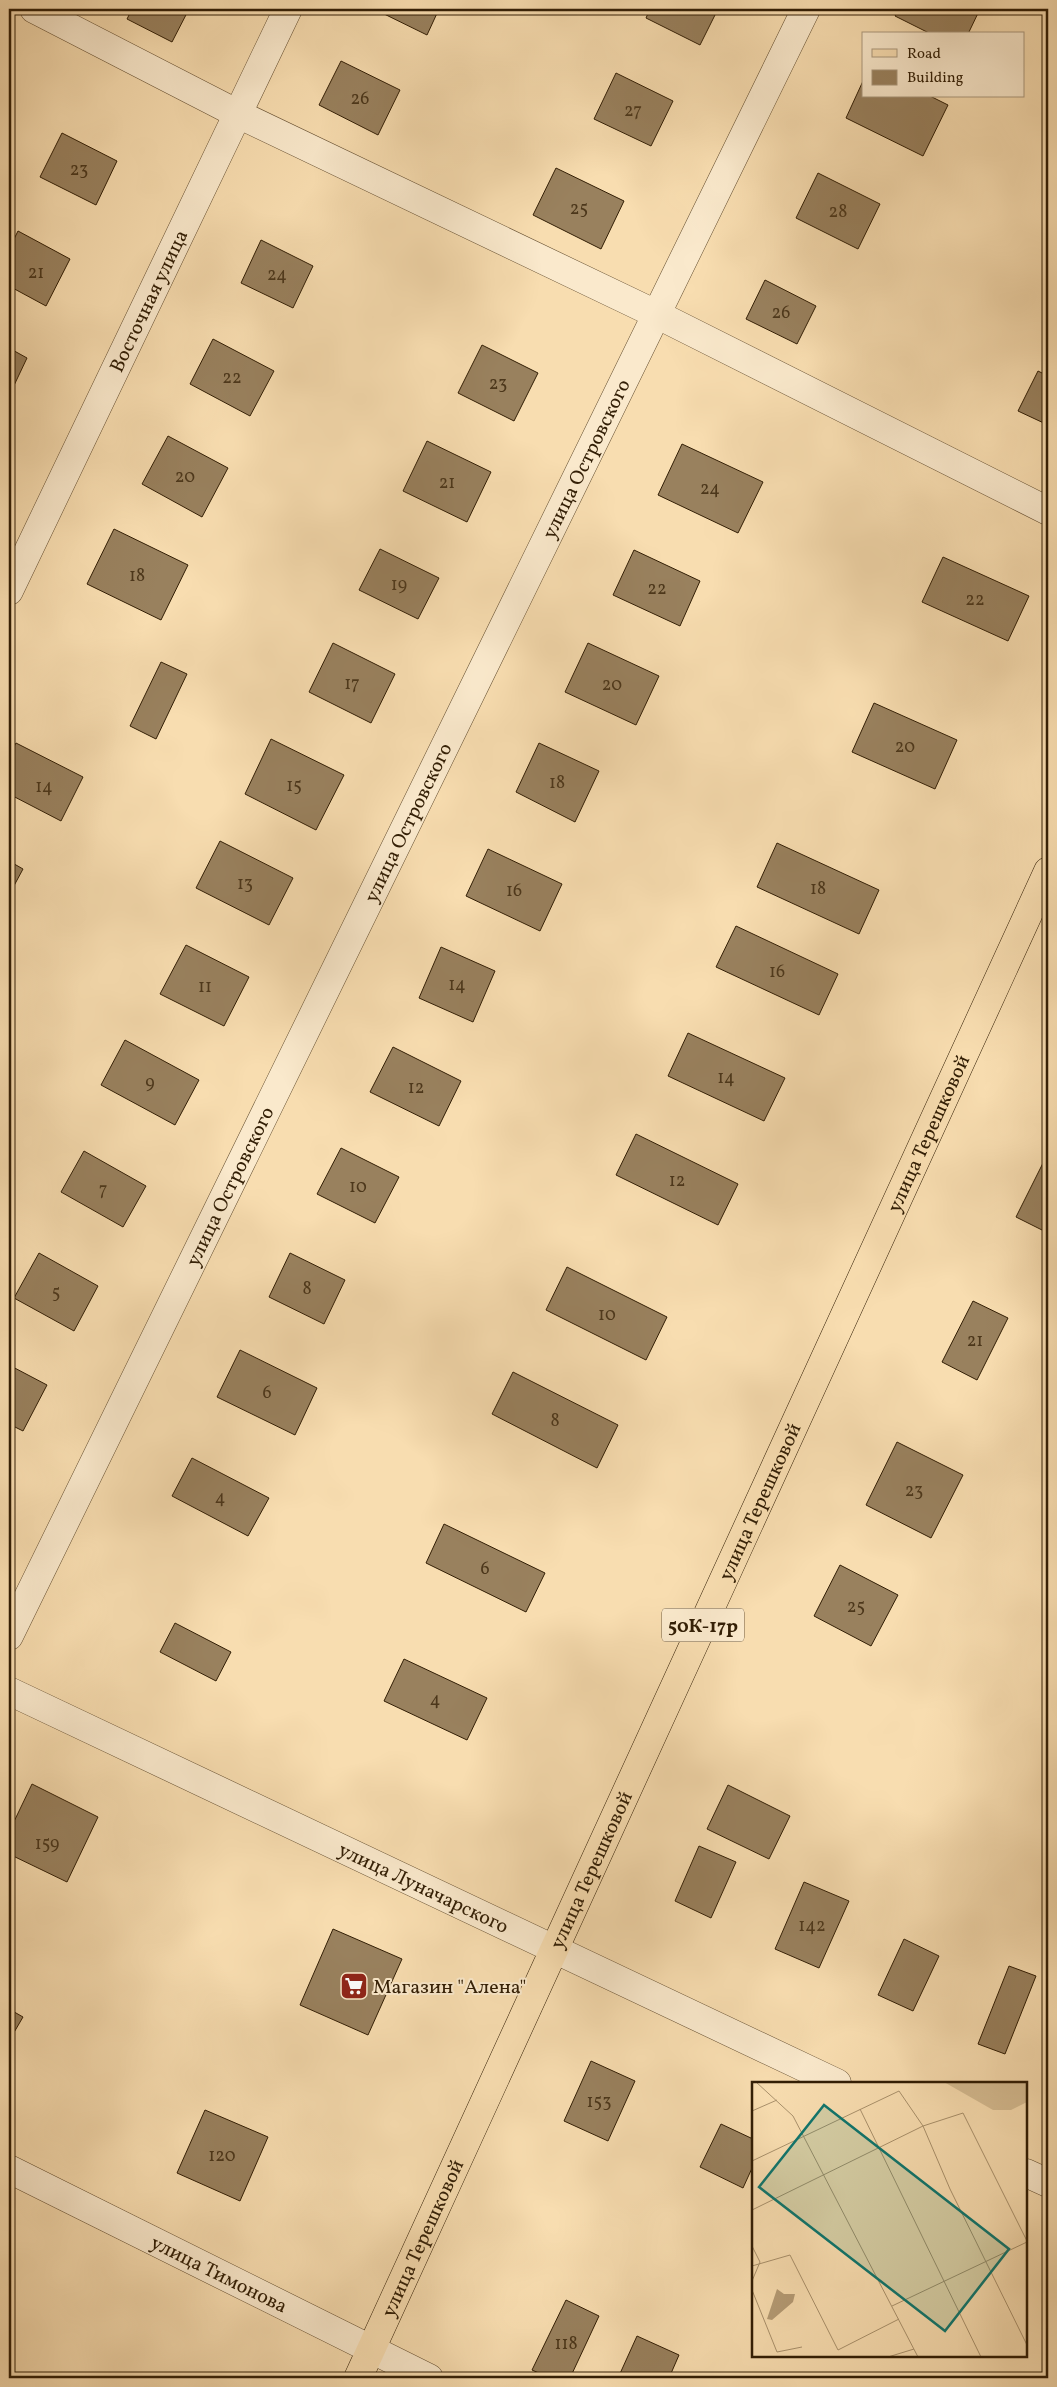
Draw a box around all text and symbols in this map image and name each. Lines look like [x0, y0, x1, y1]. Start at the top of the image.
legend [862, 32, 1024, 98]
text: Road [907, 44, 941, 65]
text: Building [907, 68, 964, 89]
house number: 26 [351, 87, 369, 112]
house number: 27 [624, 99, 642, 124]
house number: 23 [70, 158, 88, 183]
house number: 25 [570, 197, 588, 222]
house number: 28 [829, 200, 847, 225]
street label: Восточная улица [104, 225, 196, 378]
house number: 21 [28, 261, 44, 286]
house number: 24 [267, 263, 287, 288]
house number: 26 [772, 301, 790, 326]
house number: 22 [222, 366, 242, 391]
house number: 23 [489, 372, 507, 397]
street label: улица Островского [536, 375, 639, 544]
house number: 20 [175, 465, 195, 490]
house number: 21 [439, 471, 455, 496]
house number: 24 [700, 477, 720, 502]
house number: 18 [129, 564, 145, 589]
house number: 19 [391, 573, 407, 598]
house number: 22 [647, 577, 667, 602]
house number: 22 [965, 588, 985, 613]
house number: 17 [344, 672, 360, 697]
house number: 20 [602, 673, 622, 698]
house number: 20 [895, 735, 915, 760]
street label: улица Островского [358, 739, 460, 908]
house number: 18 [549, 771, 565, 796]
house number: 15 [286, 774, 302, 799]
house number: 14 [35, 775, 53, 800]
house number: 13 [237, 872, 253, 897]
house number: 18 [810, 877, 826, 902]
house number: 16 [506, 879, 522, 904]
house number: 16 [769, 960, 785, 985]
house number: 14 [448, 973, 466, 998]
house number: 11 [198, 975, 212, 1000]
street label: улица Терешковой [882, 1051, 978, 1217]
house number: 14 [717, 1066, 735, 1091]
house number: 9 [145, 1071, 155, 1096]
house number: 12 [408, 1076, 424, 1101]
street label: улица Островского [180, 1102, 282, 1272]
house number: 12 [669, 1169, 685, 1194]
house number: 10 [349, 1175, 367, 1200]
house number: 7 [99, 1178, 107, 1203]
house number: 8 [302, 1277, 312, 1302]
house number: 5 [52, 1281, 60, 1306]
house number: 10 [598, 1303, 616, 1328]
house number: 21 [967, 1329, 983, 1354]
house number: 6 [262, 1381, 272, 1406]
house number: 8 [550, 1409, 560, 1434]
street label: улица Терешковой [713, 1419, 809, 1586]
house number: 23 [905, 1479, 923, 1504]
house number: 4 [215, 1486, 225, 1511]
house number: 6 [480, 1557, 490, 1582]
house number: 25 [847, 1595, 865, 1620]
road number: 50К-17р [662, 1608, 744, 1642]
house number: 4 [430, 1688, 440, 1713]
street label: улица Терешковой [544, 1787, 641, 1954]
house number: 159 [35, 1832, 59, 1857]
street label: улица Луначарского [333, 1837, 513, 1942]
house number: 142 [798, 1914, 826, 1939]
supermarket icon: Магазин "Алена" [339, 1971, 369, 2001]
place label: Магазин "Алена" [373, 1974, 526, 2002]
inset map [752, 2082, 1027, 2357]
house number: 153 [587, 2090, 611, 2115]
house number: 120 [208, 2144, 236, 2169]
street label: улица Терешковой [376, 2155, 472, 2322]
street label: улица Тимонова [145, 2230, 292, 2321]
house number: 118 [554, 2332, 578, 2357]

